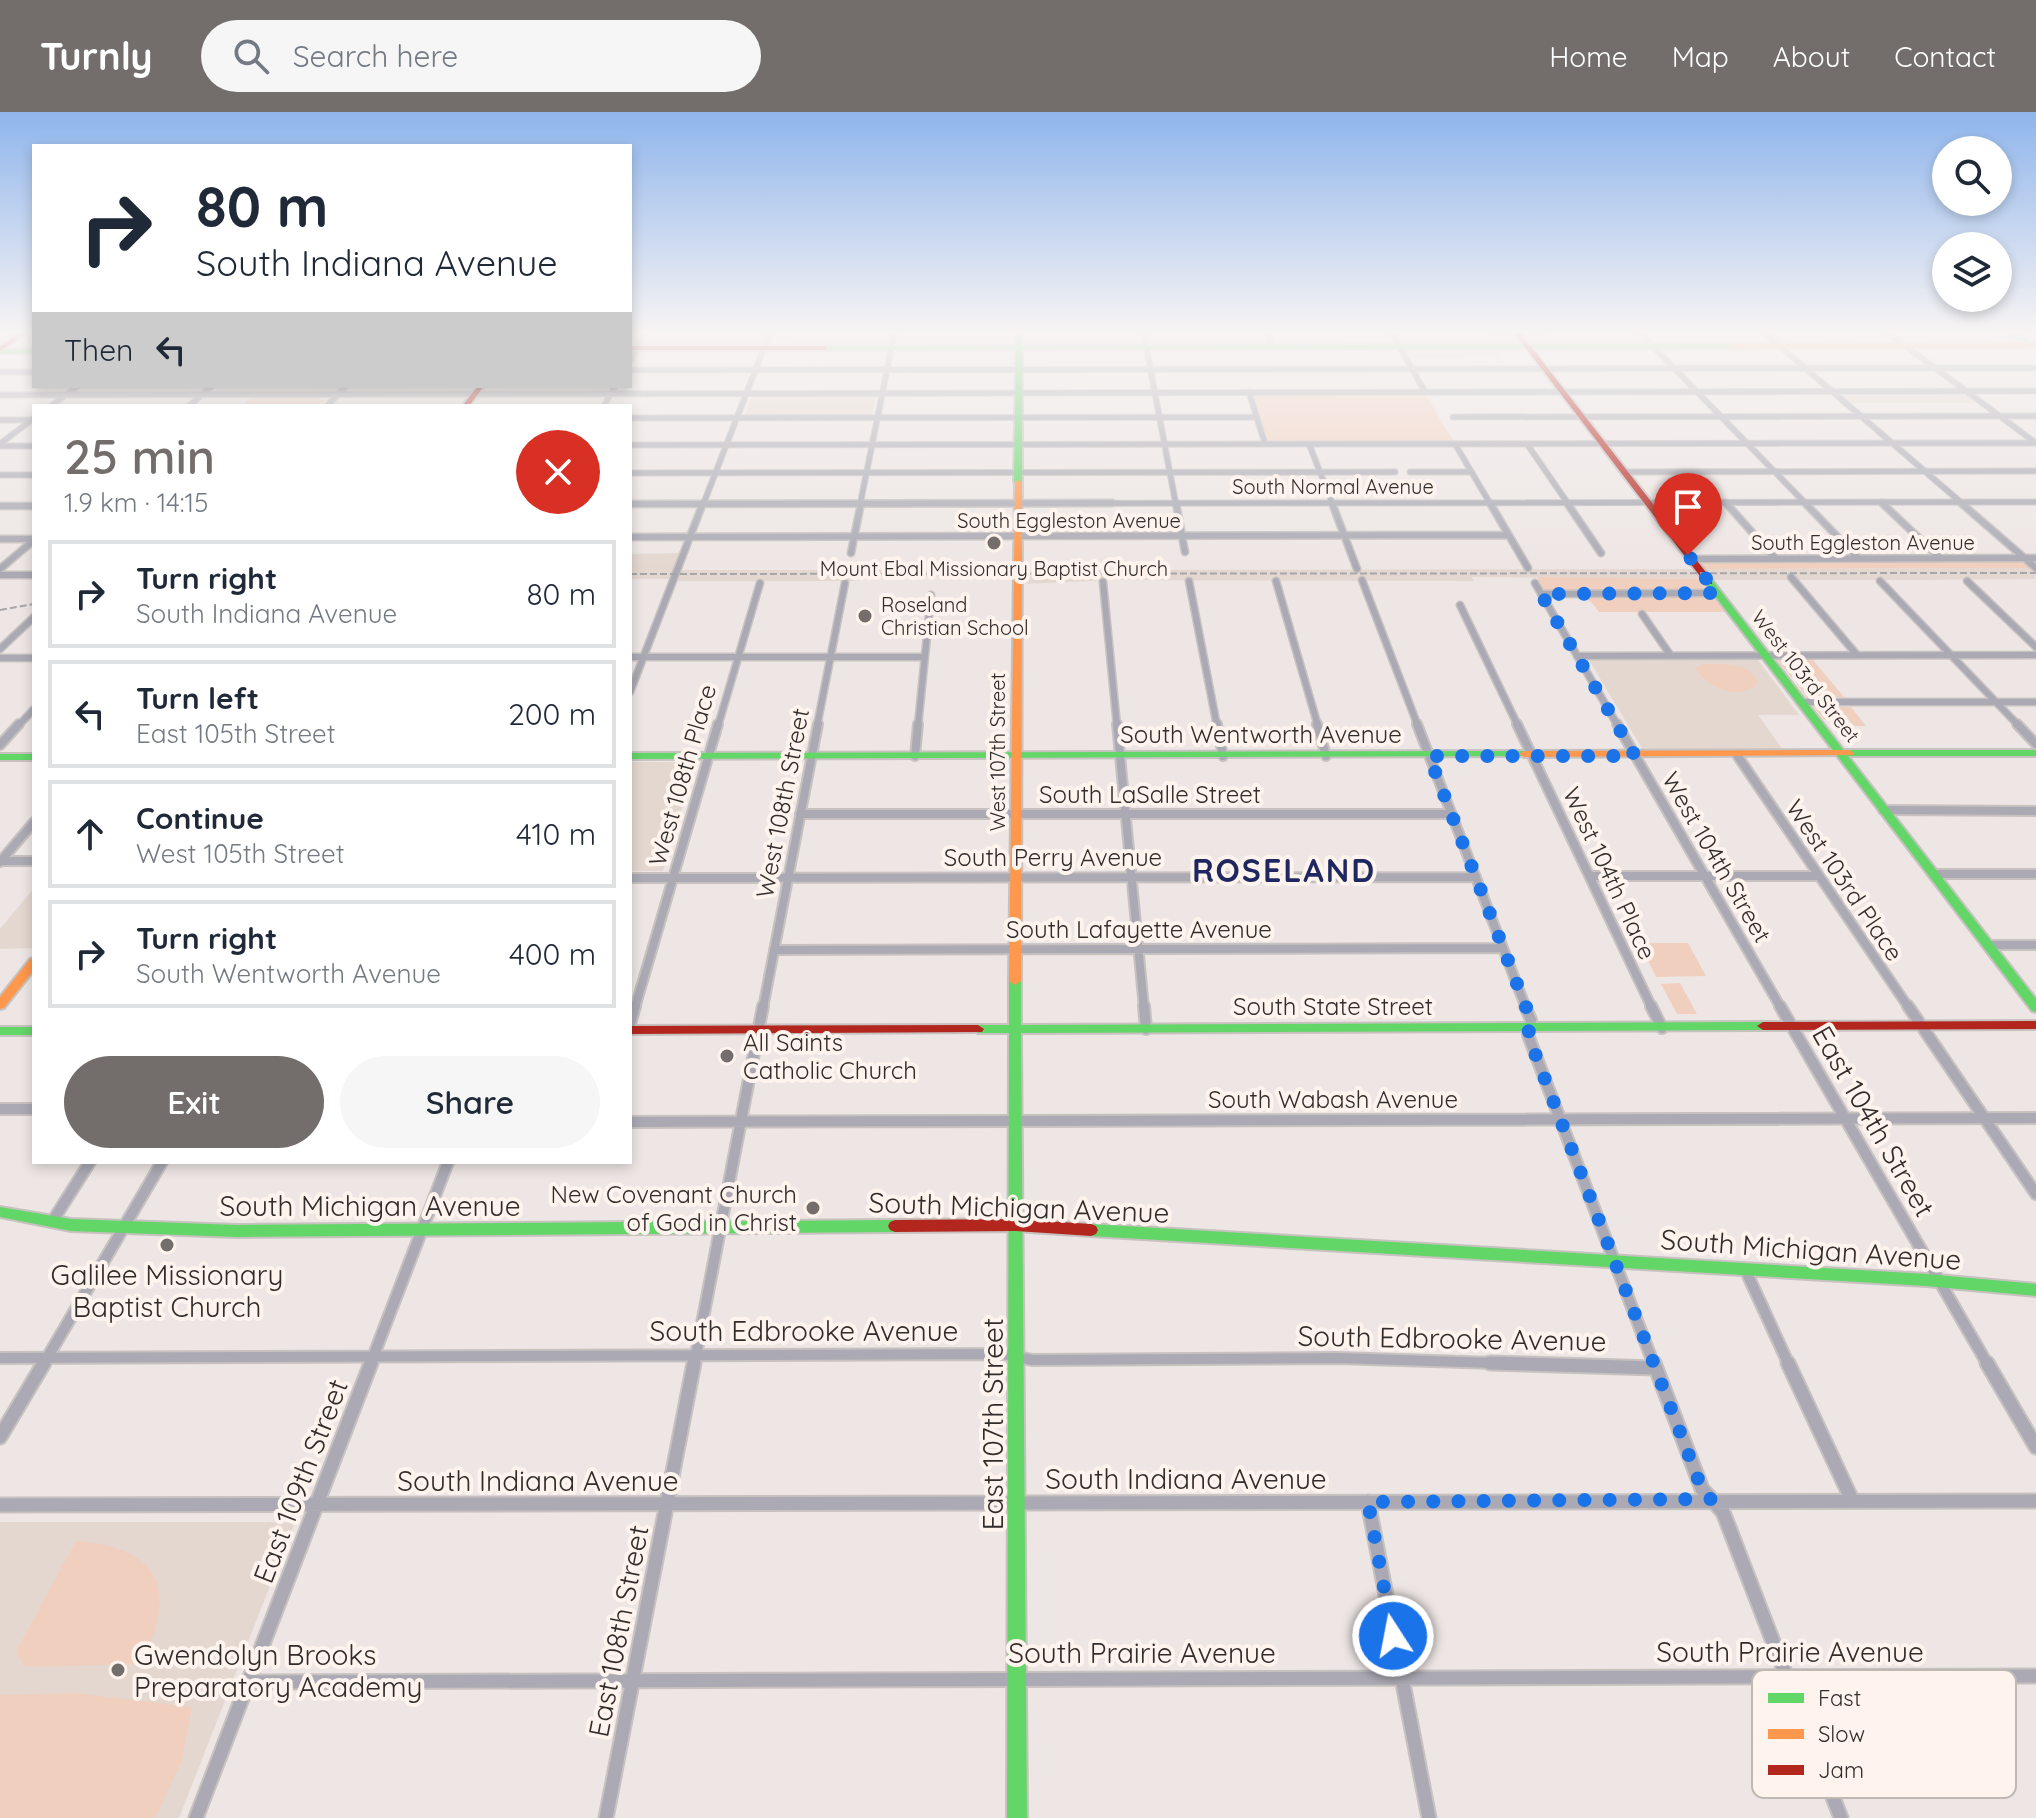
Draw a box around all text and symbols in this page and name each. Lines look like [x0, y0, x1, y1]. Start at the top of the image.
search box [201, 20, 761, 92]
text: Turnly [40, 32, 153, 80]
icon: search [229, 34, 273, 78]
text: Search here [293, 37, 458, 75]
text: Home [1549, 39, 1628, 74]
text: Map [1672, 39, 1729, 74]
text: About [1773, 39, 1850, 74]
text: Contact [1894, 39, 1996, 74]
map controls [1932, 136, 2012, 312]
button: search [1932, 136, 2012, 216]
text: 80 m [196, 171, 328, 241]
icon: right [64, 176, 168, 280]
button: layers [1932, 232, 2012, 312]
text: South Indiana Avenue [196, 240, 558, 285]
icon: left [149, 328, 193, 372]
text: Then [64, 331, 133, 369]
text: 25 min [64, 426, 215, 486]
button: close [516, 430, 600, 514]
pin [1654, 473, 1722, 555]
street label: South Normal Avenue [1232, 474, 1434, 499]
icon: arrive [1666, 485, 1710, 529]
text: 1.9 km · 14:15 [64, 486, 208, 519]
street label: South Eggleston Avenue [957, 508, 1181, 533]
street label: South Eggleston Avenue [1751, 530, 1975, 555]
marker: Mount Ebal Missionary Baptist Church [985, 534, 1003, 552]
place label: Mount Ebal Missionary Baptist Church [820, 556, 1168, 581]
text: Turn right [136, 559, 277, 597]
icon: right [68, 572, 112, 616]
text: 80 m [526, 575, 596, 613]
place label: Roseland Christian School [881, 592, 1029, 640]
text: South Indiana Avenue [136, 597, 397, 630]
street label: West 103rd Street [1747, 605, 1866, 747]
marker: Roseland Christian School [856, 607, 874, 625]
street label: West 107th Street [985, 672, 1010, 831]
text: Turn left [136, 679, 259, 717]
street label: West 108th Place [642, 681, 722, 869]
icon: left [68, 692, 112, 736]
text: 200 m [508, 695, 596, 733]
street label: West 108th Street [749, 706, 815, 900]
text: East 105th Street [136, 717, 336, 750]
street label: South Wentworth Avenue [1120, 719, 1402, 749]
street label: West 104th Street [1656, 766, 1778, 948]
street label: South LaSalle Street [1039, 779, 1261, 809]
street label: West 104th Place [1557, 782, 1663, 964]
street label: West 103rd Place [1780, 794, 1910, 966]
text: Continue [136, 799, 264, 837]
icon: ahead [68, 812, 112, 856]
text: 410 m [516, 815, 596, 853]
text: West 105th Street [136, 837, 345, 870]
street label: South Perry Avenue [944, 842, 1162, 872]
district label: ROSELAND [1192, 850, 1376, 890]
street label: South Lafayette Avenue [1006, 914, 1272, 944]
text: Turn right [136, 919, 277, 957]
icon: right [68, 932, 112, 976]
text: 400 m [509, 935, 596, 973]
text: South Wentworth Avenue [136, 957, 441, 990]
street label: South State Street [1233, 991, 1433, 1021]
street label: East 104th Street [1805, 1019, 1943, 1223]
place label: All Saints Catholic Church [743, 1027, 917, 1085]
marker: All Saints Catholic Church [718, 1047, 736, 1065]
button: Exit [64, 1056, 324, 1148]
button: Share [340, 1056, 600, 1148]
street label: South Wabash Avenue [1208, 1084, 1458, 1114]
place label: New Covenant Church of God in Christ [550, 1179, 797, 1237]
street label: South Michigan Avenue [868, 1184, 1170, 1230]
street label: South Michigan Avenue [219, 1188, 521, 1223]
marker: New Covenant Church of God in Christ [804, 1199, 822, 1217]
street label: South Michigan Avenue [1660, 1221, 1962, 1277]
marker: Galilee Missionary Baptist Church [158, 1236, 176, 1254]
place label: Galilee Missionary Baptist Church [51, 1257, 283, 1324]
street label: South Edbrooke Avenue [650, 1313, 958, 1348]
street label: East 107th Street [975, 1318, 1010, 1530]
street label: South Edbrooke Avenue [1297, 1318, 1607, 1358]
street label: East 109th Street [245, 1374, 355, 1588]
street label: South Indiana Avenue [1045, 1461, 1327, 1496]
street label: South Indiana Avenue [397, 1463, 679, 1498]
street label: East 108th Street [580, 1522, 656, 1740]
position arrow [1351, 1594, 1435, 1678]
street label: South Prairie Avenue [1656, 1634, 1924, 1669]
street label: South Prairie Avenue [1008, 1635, 1276, 1670]
place label: Gwendolyn Brooks Preparatory Academy [134, 1637, 422, 1704]
marker: Gwendolyn Brooks Preparatory Academy [109, 1661, 127, 1679]
legend [1752, 1670, 2016, 1798]
text: Fast [1818, 1684, 1861, 1712]
text: Slow [1818, 1720, 1865, 1748]
text: Jam [1818, 1756, 1864, 1784]

